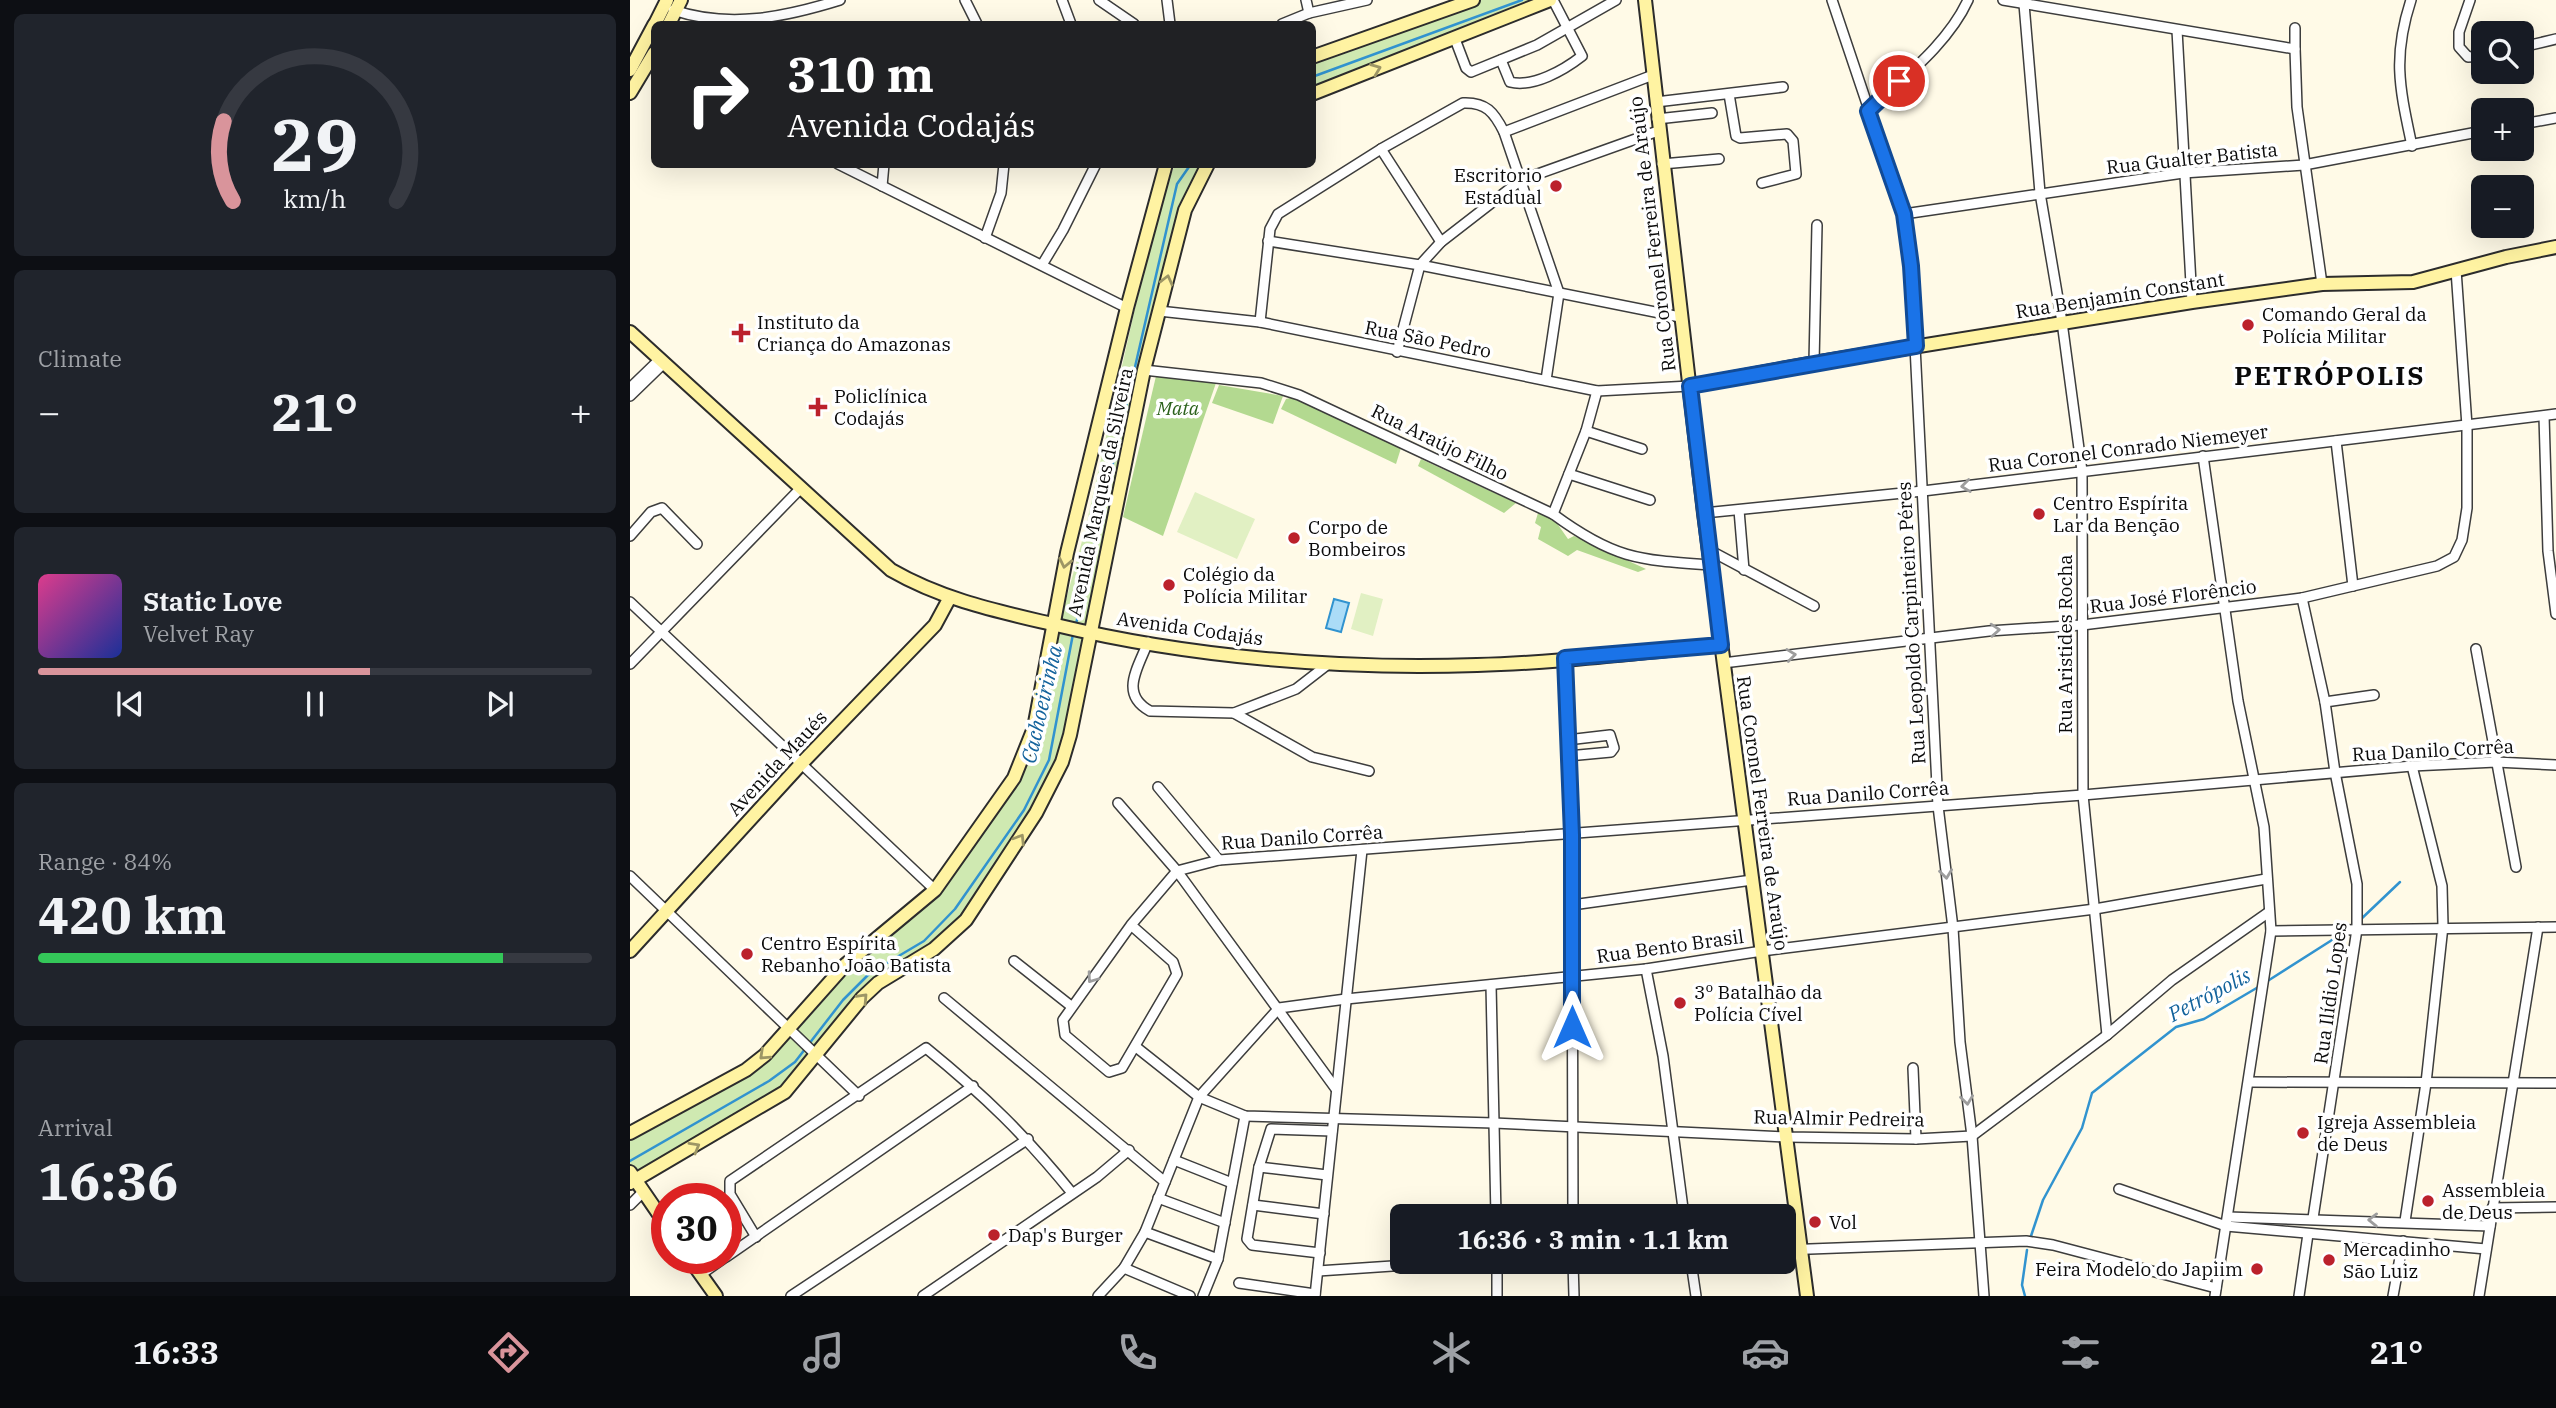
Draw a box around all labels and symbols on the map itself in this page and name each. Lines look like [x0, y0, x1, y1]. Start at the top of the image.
pin [1869, 51, 1929, 111]
one-way arrow [1370, 64, 1382, 78]
street label: Rua Coronel Ferreira de Araújo [1623, 95, 1681, 373]
street label: Rua Gualter Batista [2105, 137, 2279, 179]
place label: Escritorio Estadual [1454, 163, 1542, 209]
marker: Escritorio Estadual [1548, 178, 1564, 194]
street label: Rua Benjamín Constant [2014, 267, 2226, 323]
one-way arrow [1159, 274, 1173, 286]
place label: Comando Geral da Polícia Militar [2262, 302, 2427, 348]
place label: Instituto da Criança do Amazonas [757, 310, 951, 356]
street label: Rua São Pedro [1363, 315, 1493, 363]
marker: Comando Geral da Polícia Militar [2240, 317, 2256, 333]
marker: Instituto da Criança do Amazonas [731, 323, 751, 343]
district label: PETRÓPOLIS [2234, 358, 2426, 392]
street label: Avenida Marques da Silveira [1062, 365, 1138, 619]
place label: Policlínica Codajás [834, 384, 928, 430]
park label: Mata [1156, 396, 1200, 420]
marker: Policlínica Codajás [808, 397, 828, 417]
street label: Rua Araújo Filho [1368, 398, 1512, 486]
street label: Rua Coronel Conrado Niemeyer [1987, 419, 2270, 477]
one-way arrow [1960, 478, 1971, 493]
street label: Rua Leopoldo Carpinteiro Péres [1892, 481, 1930, 765]
place label: Centro Espírita Lar da Benção [2053, 491, 2188, 537]
marker: Centro Espírita Lar da Benção [2031, 506, 2047, 522]
place label: Corpo de Bombeiros [1308, 515, 1406, 561]
marker: Corpo de Bombeiros [1286, 530, 1302, 546]
street label: Rua Aristides Rocha [2053, 554, 2077, 734]
one-way arrow [1059, 557, 1073, 569]
place label: Colégio da Polícia Militar [1183, 562, 1308, 608]
street label: Rua José Florêncio [2088, 574, 2258, 618]
marker: Colégio da Polícia Militar [1161, 577, 1177, 593]
street label: Avenida Codajás [1115, 606, 1265, 650]
one-way arrow [1990, 623, 2001, 638]
water label: Cachoeirinha [1014, 642, 1068, 766]
one-way arrow [1785, 647, 1797, 662]
street label: Rua Coronel Ferreira de Araújo [1732, 674, 1794, 952]
street label: Avenida Maués [722, 705, 832, 821]
street label: Rua Danilo Corrêa [2351, 734, 2515, 766]
street label: Rua Danilo Corrêa [1786, 775, 1950, 811]
street label: Rua Danilo Corrêa [1220, 819, 1384, 855]
one-way arrow [1012, 834, 1025, 847]
one-way arrow [1939, 868, 1954, 880]
street label: Rua Ilídio Lopes [2308, 920, 2352, 1066]
street label: Rua Bento Brasil [1595, 924, 1746, 968]
place label: Centro Espírita Rebanho João Batista [761, 931, 951, 977]
marker: Centro Espírita Rebanho João Batista [739, 946, 755, 962]
water label: Petrópolis [2162, 960, 2255, 1028]
one-way arrow [1087, 970, 1100, 983]
place label: 3º Batalhão da Polícia Cível [1694, 980, 1823, 1026]
position arrow [1535, 990, 1609, 1064]
one-way arrow [855, 993, 867, 1006]
marker: 3º Batalhão da Polícia Cível [1672, 995, 1688, 1011]
one-way arrow [759, 1046, 772, 1059]
one-way arrow [1960, 1094, 1975, 1106]
street label: Rua Almir Pedreira [1753, 1105, 1925, 1131]
place label: Igreja Assembleia de Deus [2317, 1110, 2476, 1156]
marker: Igreja Assembleia de Deus [2295, 1125, 2311, 1141]
one-way arrow [687, 1142, 700, 1155]
place label: Assembleia de Deus [2442, 1178, 2545, 1224]
speed limit sign: 30 [651, 1183, 742, 1274]
marker: Assembleia de Deus [2420, 1193, 2436, 1209]
place label: Vol [1829, 1210, 1857, 1234]
one-way arrow [2367, 1212, 2378, 1228]
marker: Vol [1807, 1214, 1823, 1230]
place label: Dap's Burger [1008, 1223, 1123, 1247]
marker: Dap's Burger [986, 1227, 1002, 1243]
place label: Mercadinho São Luiz [2343, 1237, 2451, 1283]
marker: Mercadinho São Luiz [2321, 1252, 2337, 1268]
place label: Feira Modelo do Japiim [2035, 1257, 2243, 1281]
marker: Feira Modelo do Japiim [2249, 1261, 2265, 1277]

